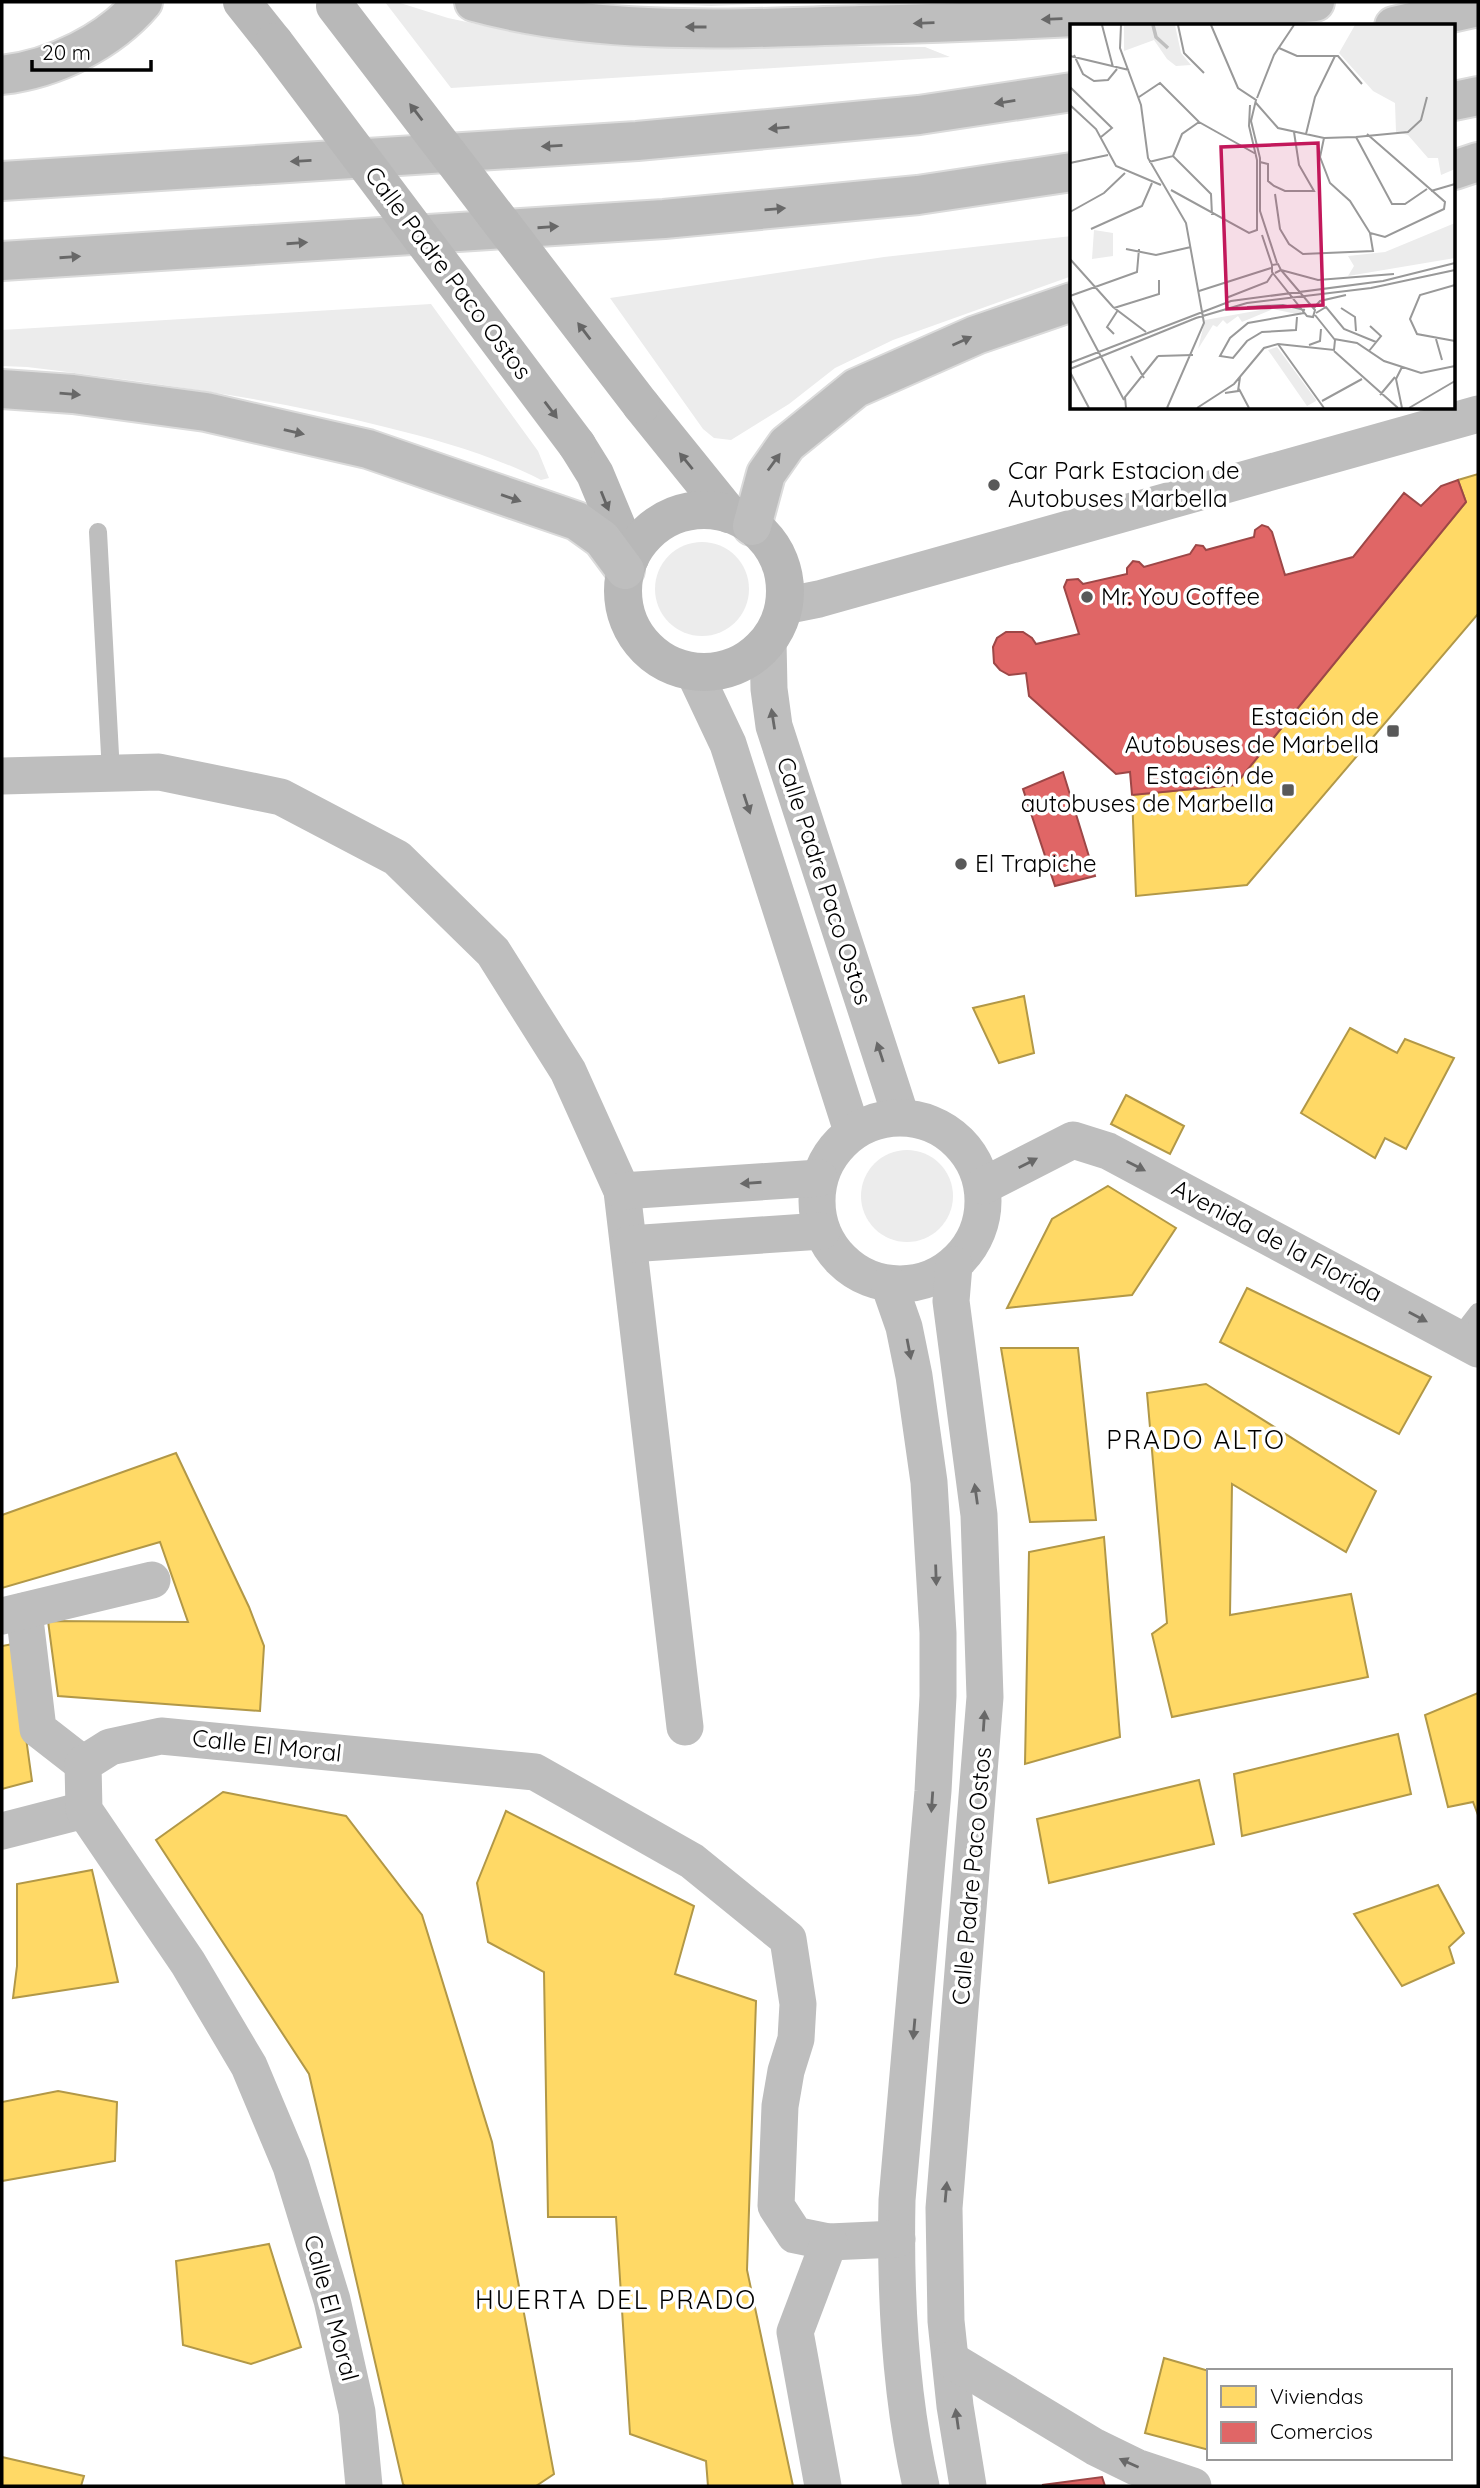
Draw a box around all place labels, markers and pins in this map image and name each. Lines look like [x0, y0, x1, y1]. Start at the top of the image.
place label: Car Park Estacion de Autobuses Marbella [1008, 455, 1240, 513]
marker: Car Park Estacion de Autobuses Marbella [986, 477, 1002, 493]
place label: Mr. You Coffee [1101, 581, 1260, 611]
marker: Mr. You Coffee [1079, 589, 1095, 605]
place label: Estación de Autobuses de Marbella [1125, 701, 1379, 759]
marker: Estación de Autobuses de Marbella [1385, 723, 1401, 739]
place label: Estación de autobuses de Marbella [1021, 760, 1274, 818]
marker: Estación de autobuses de Marbella [1280, 782, 1296, 798]
place label: El Trapiche [975, 848, 1097, 878]
marker: El Trapiche [953, 856, 969, 872]

